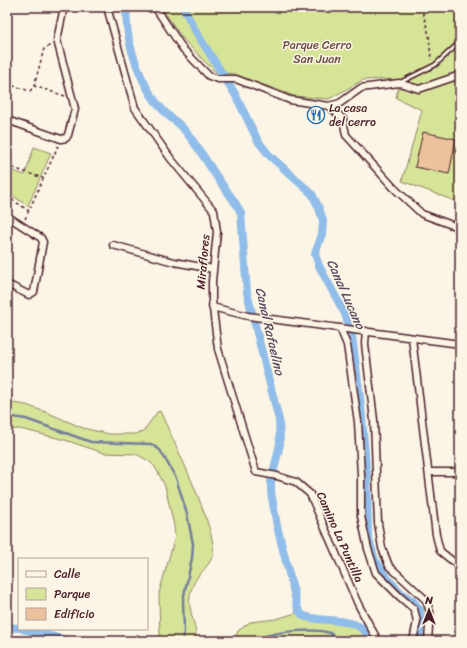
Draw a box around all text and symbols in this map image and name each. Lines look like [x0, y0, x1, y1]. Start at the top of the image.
park label: Parque Cerro San Juan [282, 34, 352, 70]
place label: La casa del cerro [329, 97, 376, 133]
restaurant icon: La casa del cerro [306, 105, 326, 125]
street label: Miraflores [190, 233, 216, 290]
water label: Canal Lucano [320, 255, 372, 334]
water label: Canal Rafaelino [249, 285, 292, 379]
street label: Camino La Puntilla [310, 488, 370, 586]
legend [18, 558, 148, 630]
text: Calle [54, 563, 81, 585]
text: Parque [54, 583, 91, 605]
north arrow [409, 590, 449, 630]
text: N [424, 591, 433, 610]
text: Edificio [54, 603, 94, 625]

